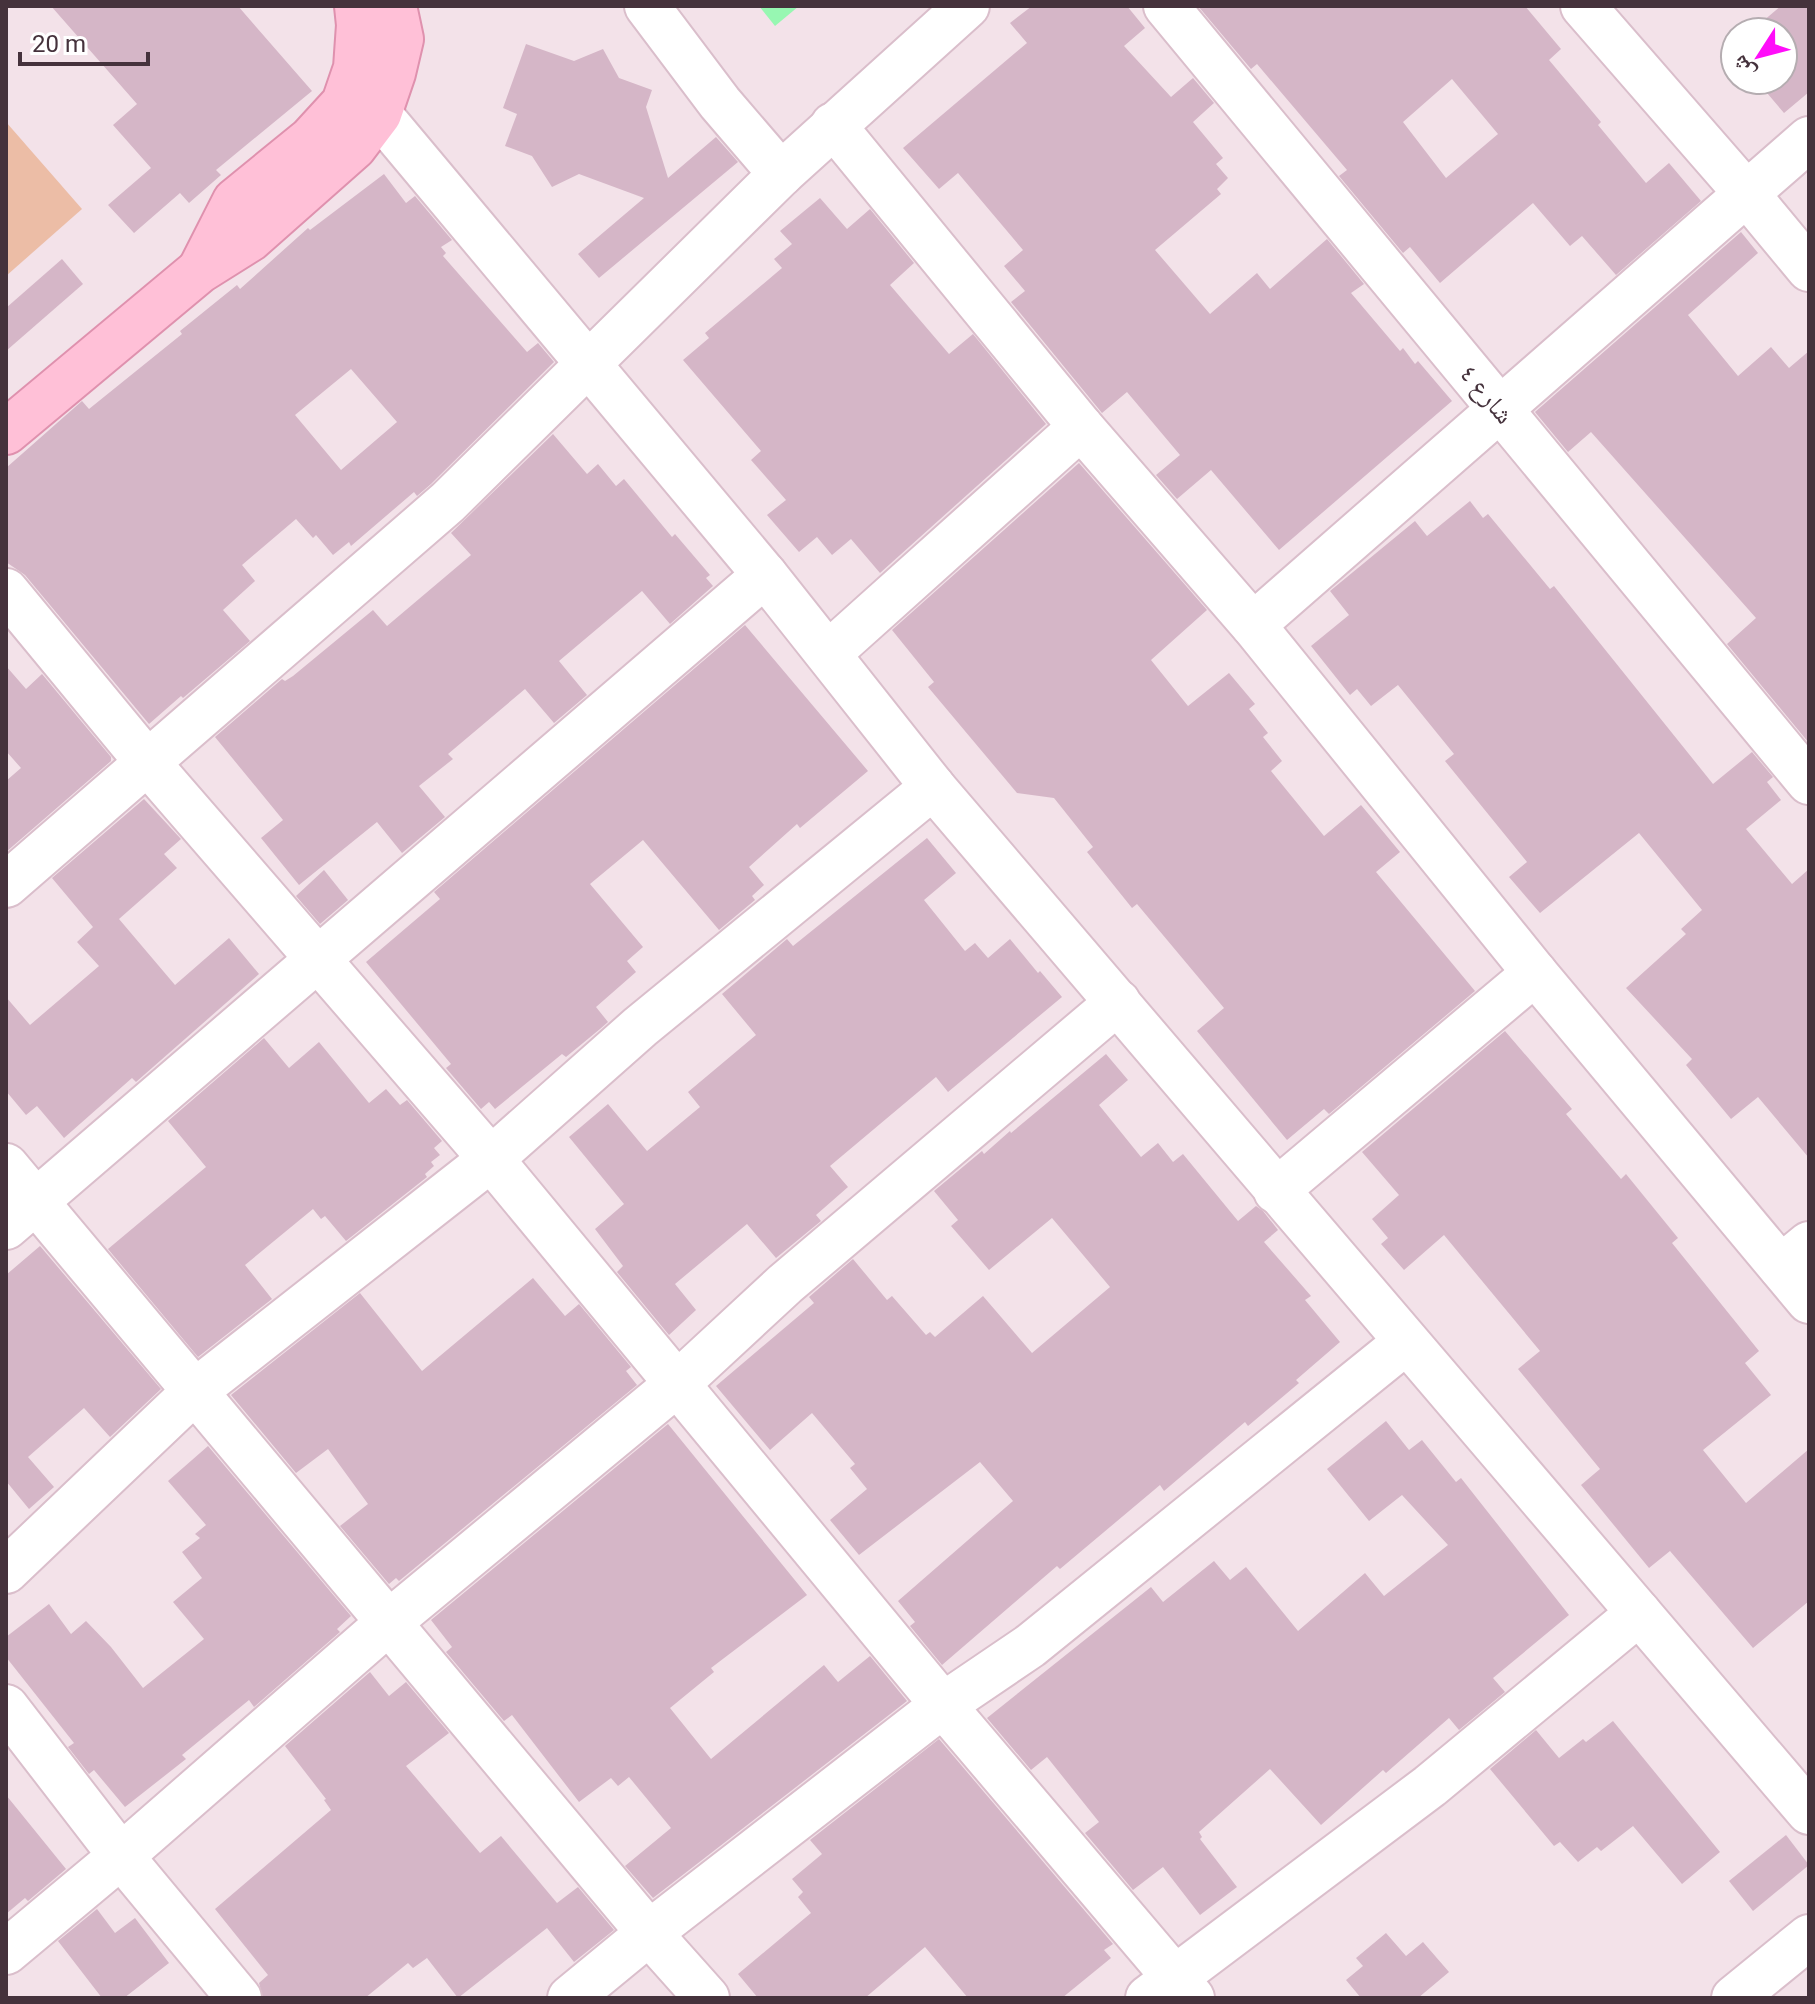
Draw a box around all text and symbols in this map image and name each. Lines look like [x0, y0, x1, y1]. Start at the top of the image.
scale bar [20, 16, 148, 66]
north arrow [1719, 16, 1799, 96]
text: 20 m [32, 30, 86, 58]
text: ش [1726, 50, 1761, 84]
street label: شارع ٤ [1453, 358, 1520, 430]

